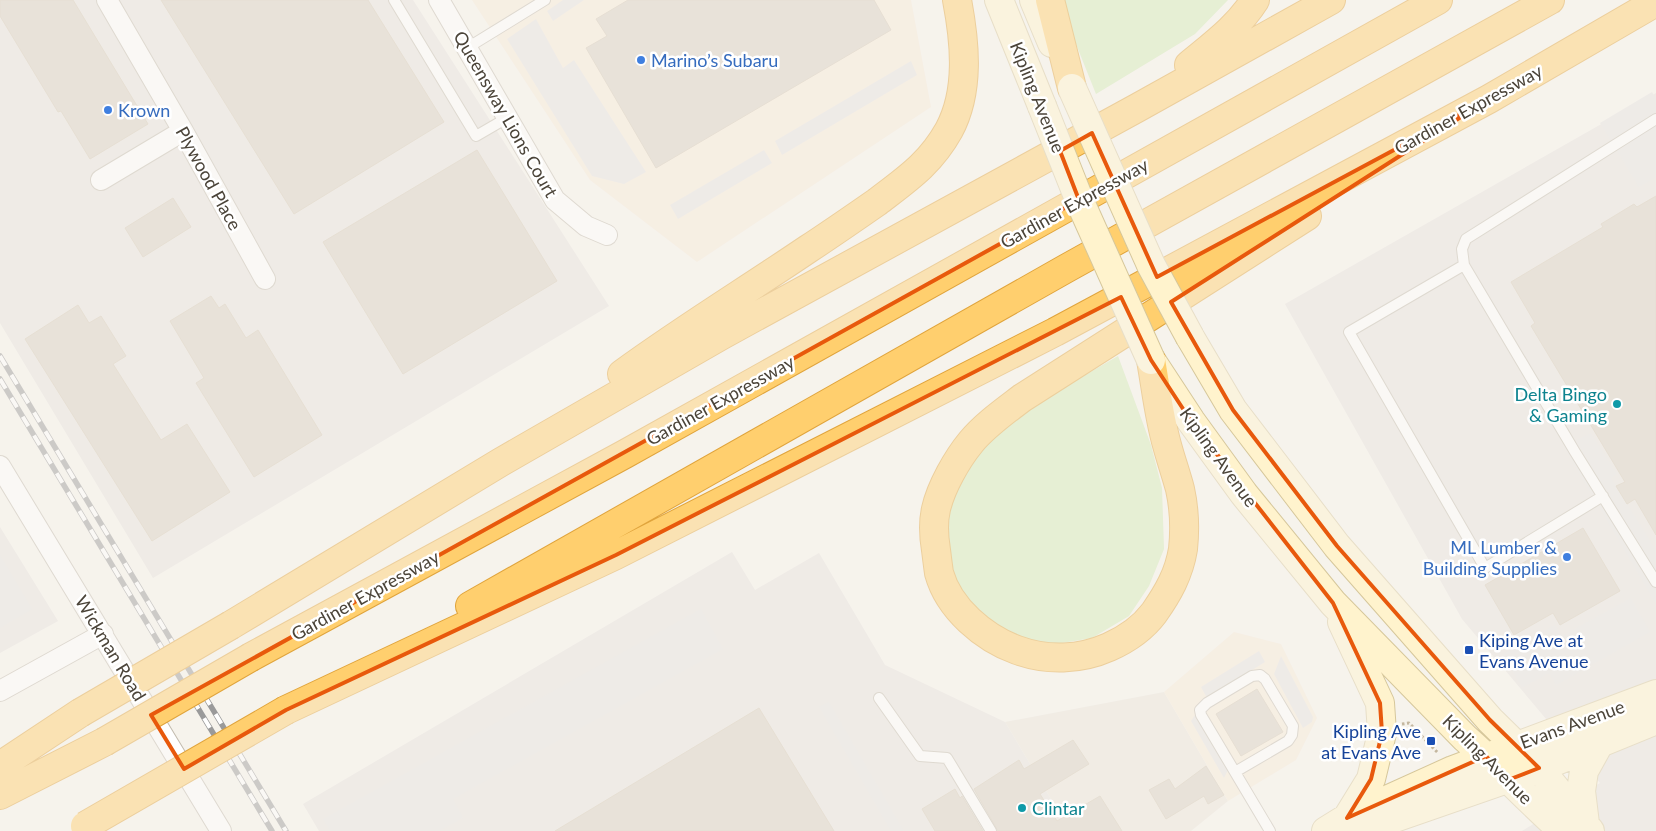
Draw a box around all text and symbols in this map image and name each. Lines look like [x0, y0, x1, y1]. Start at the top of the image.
street label: Queensway Lions Court [449, 27, 563, 202]
street label: Kipling Avenue [1006, 38, 1070, 156]
place label: Marino’s Subaru [651, 49, 778, 71]
marker: Marino’s Subaru [635, 54, 647, 66]
street label: Gardiner Expressway [1390, 59, 1546, 159]
place label: Krown [118, 99, 170, 121]
marker: Krown [102, 104, 114, 116]
street label: Plywood Place [171, 122, 247, 234]
street label: Gardiner Expressway [996, 153, 1152, 253]
street label: Gardiner Expressway [642, 350, 798, 450]
place label: Delta Bingo & Gaming [1514, 383, 1607, 426]
marker: Delta Bingo & Gaming [1611, 398, 1623, 410]
street label: Kipling Avenue [1175, 403, 1263, 511]
place label: ML Lumber & Building Supplies [1423, 536, 1557, 579]
street label: Gardiner Expressway [287, 545, 443, 645]
marker: ML Lumber & Building Supplies [1561, 551, 1573, 563]
street label: Wickman Road [71, 591, 151, 705]
place label: Kiping Ave at Evans Avenue [1479, 629, 1588, 672]
marker: Kiping Ave at Evans Avenue [1463, 644, 1475, 656]
street label: Evans Avenue [1517, 695, 1627, 753]
street label: Kipling Avenue [1439, 710, 1537, 808]
place label: Kipling Ave at Evans Ave [1321, 720, 1421, 763]
marker: Kipling Ave at Evans Ave [1425, 735, 1437, 747]
place label: Clintar [1032, 797, 1085, 819]
marker: Clintar [1016, 802, 1028, 814]

